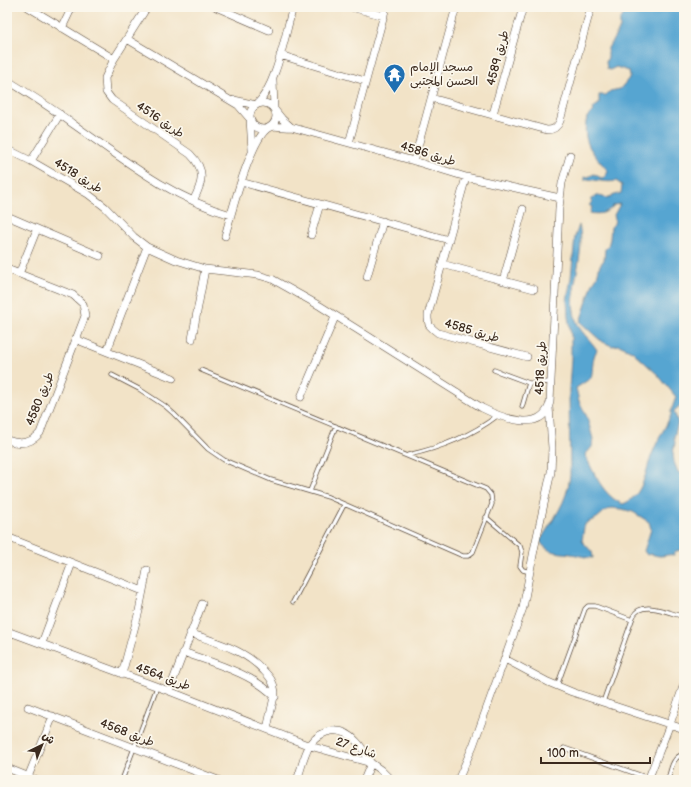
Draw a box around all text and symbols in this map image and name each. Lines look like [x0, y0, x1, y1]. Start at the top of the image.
street label: طريق 4589 [483, 29, 513, 87]
place label: مسجد الإمام الحسن المجتبى [410, 60, 478, 89]
temple icon: مسجد الإمام الحسن المجتبى [381, 61, 407, 94]
street label: طريق 4516 [133, 99, 187, 141]
street label: طريق 4586 [399, 138, 457, 170]
street label: طريق 4518 [51, 155, 105, 197]
street label: طريق 4585 [443, 316, 501, 346]
street label: طريق 4518 [532, 340, 550, 396]
street label: طريق 4580 [22, 370, 58, 428]
street label: طريق 4564 [134, 660, 192, 694]
street label: طريق 4568 [98, 716, 156, 750]
north arrow [22, 725, 62, 765]
text: ش [40, 729, 57, 747]
street label: شارع 27 [333, 734, 378, 763]
scale bar [541, 739, 650, 765]
text: 100 m [547, 746, 579, 761]

